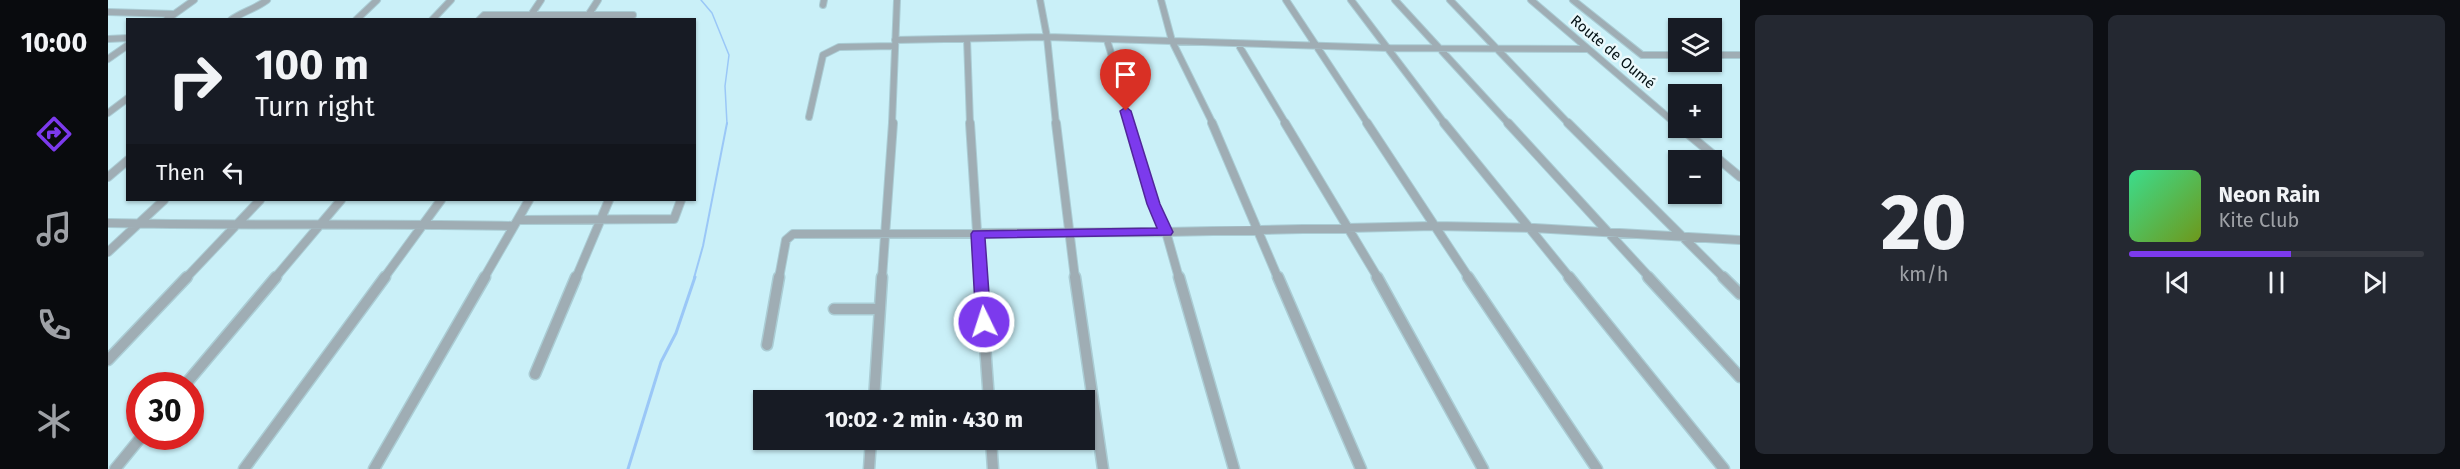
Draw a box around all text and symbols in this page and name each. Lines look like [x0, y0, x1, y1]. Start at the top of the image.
street label: Route de Oumé [1567, 11, 1659, 93]
map controls [1668, 18, 1722, 204]
button: layers [1668, 18, 1722, 72]
text: 10:00 [21, 27, 87, 59]
text: 100 m [255, 40, 369, 90]
icon: right [156, 42, 234, 120]
pin [1100, 49, 1151, 111]
icon: arrive [1109, 58, 1142, 91]
button: + [1668, 84, 1722, 138]
text: Turn right [255, 91, 375, 123]
icon: directions [33, 113, 75, 155]
button: − [1668, 150, 1722, 204]
icon: left [217, 156, 250, 189]
text: Then [156, 159, 205, 186]
text: 20 [1881, 176, 1967, 270]
text: Neon Rain [2219, 181, 2320, 208]
icon: music [33, 208, 75, 250]
text: Kite Club [2219, 208, 2299, 232]
text: km/h [1899, 262, 1949, 286]
icon: previous [2161, 266, 2194, 299]
icon: pause [2260, 266, 2293, 299]
icon: next [2358, 266, 2391, 299]
position arrow [952, 290, 1016, 354]
icon: phone [33, 304, 75, 346]
speed limit sign: 30 [126, 372, 204, 450]
icon: climate [33, 400, 75, 442]
text: 10:02 · 2 min · 430 m [825, 406, 1023, 433]

